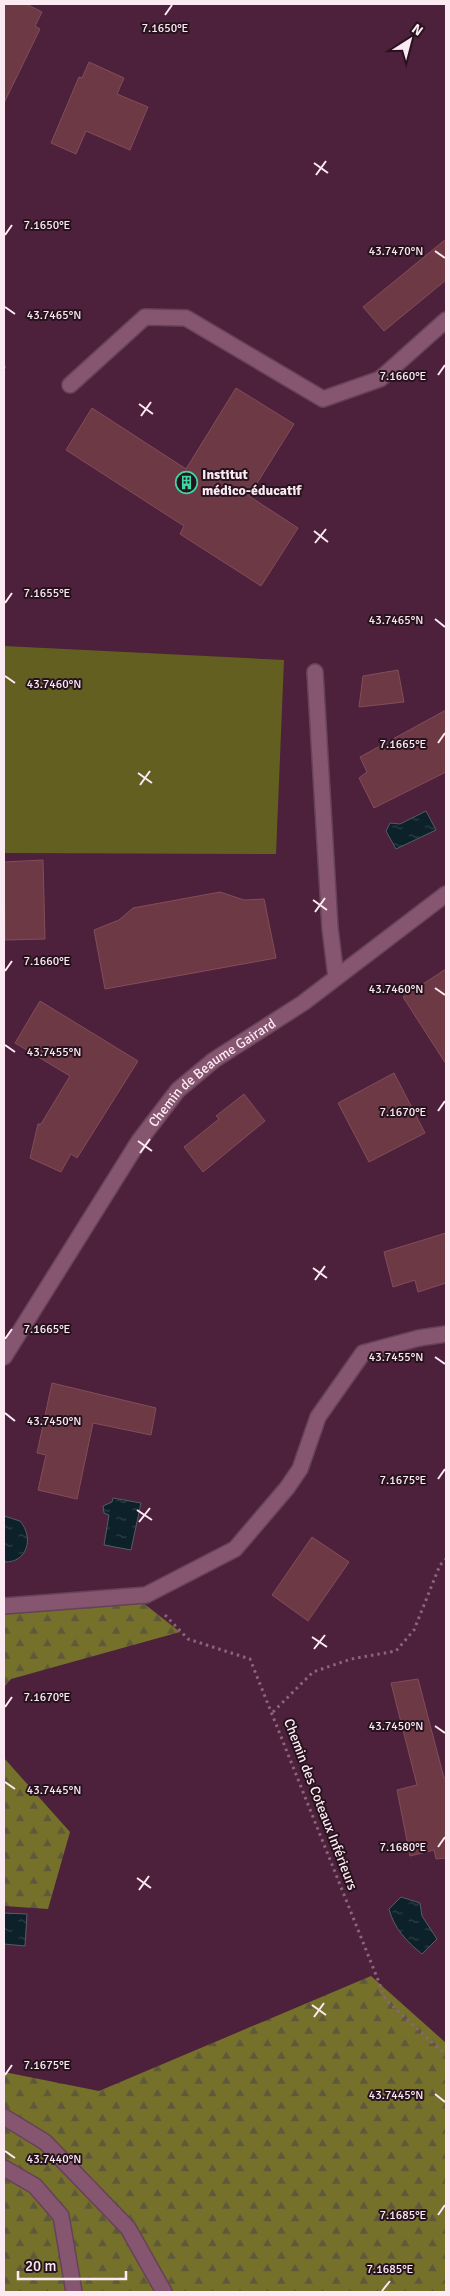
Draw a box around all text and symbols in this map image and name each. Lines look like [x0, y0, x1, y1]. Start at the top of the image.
north arrow [385, 15, 435, 65]
text: N [408, 20, 426, 40]
text: 7.1650°E [142, 21, 189, 36]
text: 7.1650°E [24, 218, 71, 233]
text: 43.7470°N [369, 244, 423, 259]
text: 43.7465°N [27, 308, 81, 323]
text: 7.1660°E [380, 369, 427, 384]
place label: Institut médico-éducatif [202, 466, 302, 499]
building icon: Institut médico-éducatif [174, 470, 198, 494]
text: 7.1655°E [24, 586, 71, 601]
text: 43.7465°N [369, 613, 423, 628]
text: 43.7460°N [27, 677, 81, 692]
text: 7.1665°E [380, 737, 427, 752]
text: 7.1660°E [24, 954, 71, 969]
text: 43.7460°N [369, 982, 423, 997]
street label: Chemin de Beaume Gairard [145, 1015, 279, 1131]
text: 43.7455°N [27, 1045, 81, 1060]
text: 7.1670°E [380, 1105, 427, 1120]
text: 7.1665°E [24, 1322, 71, 1337]
text: 43.7455°N [369, 1350, 423, 1365]
text: 43.7450°N [27, 1414, 81, 1429]
text: 7.1675°E [380, 1473, 427, 1488]
text: 7.1670°E [24, 1690, 71, 1705]
street label: Chemin des Coteaux Inférieurs [280, 1716, 361, 1892]
text: 43.7450°N [369, 1719, 423, 1734]
text: 43.7445°N [27, 1783, 81, 1798]
text: 7.1680°E [380, 1840, 427, 1855]
text: 7.1675°E [24, 2058, 71, 2073]
text: 43.7445°N [369, 2088, 423, 2103]
text: 43.7440°N [27, 2152, 81, 2167]
text: 7.1685°E [380, 2208, 427, 2223]
scale bar [18, 2248, 125, 2280]
text: 20 m [25, 2257, 56, 2275]
text: 7.1685°E [367, 2262, 414, 2277]

